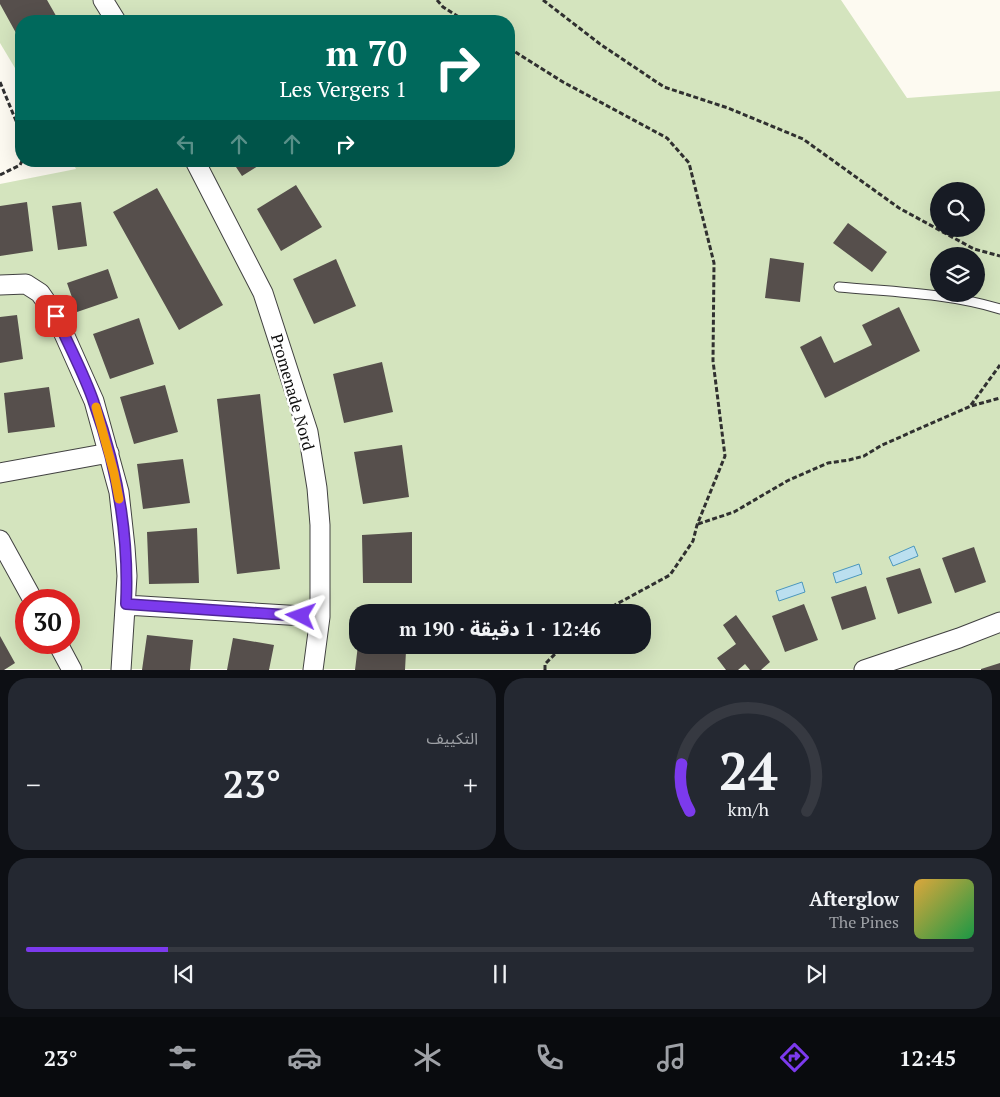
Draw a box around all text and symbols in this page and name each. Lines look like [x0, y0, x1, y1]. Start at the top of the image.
text: 70 m [326, 30, 407, 76]
icon: right [425, 35, 490, 100]
text: Les Vergers 1 [279, 74, 407, 103]
icon: left [172, 130, 200, 158]
icon: ahead [225, 130, 253, 158]
icon: ahead [278, 130, 306, 158]
icon: right [331, 130, 359, 158]
map controls [930, 182, 985, 302]
button: search [930, 182, 985, 237]
button: layers [930, 247, 985, 302]
pin [35, 295, 77, 337]
icon: arrive [42, 302, 70, 330]
street label: Promenade Nord [266, 331, 320, 453]
speed limit sign: 30 [15, 589, 80, 654]
position arrow [274, 589, 326, 641]
text: 12:46 · 1 دقيقة · 190 m [399, 616, 601, 641]
text: التكييف [426, 727, 478, 749]
text: 24 [719, 736, 778, 805]
text: 23° [223, 759, 281, 809]
text: − [26, 766, 41, 803]
text: + [463, 766, 478, 803]
text: km/h [727, 797, 769, 821]
text: Afterglow [809, 886, 899, 911]
text: The Pines [829, 911, 899, 933]
icon: previous [170, 960, 198, 988]
icon: pause [486, 960, 514, 988]
icon: next [802, 960, 830, 988]
icon: filters [165, 1040, 200, 1075]
icon: car [287, 1040, 322, 1075]
icon: climate [410, 1040, 445, 1075]
icon: phone [532, 1040, 567, 1075]
icon: music [654, 1040, 689, 1075]
icon: directions [777, 1040, 812, 1075]
text: 23° [44, 1043, 78, 1072]
text: 12:45 [899, 1043, 956, 1072]

